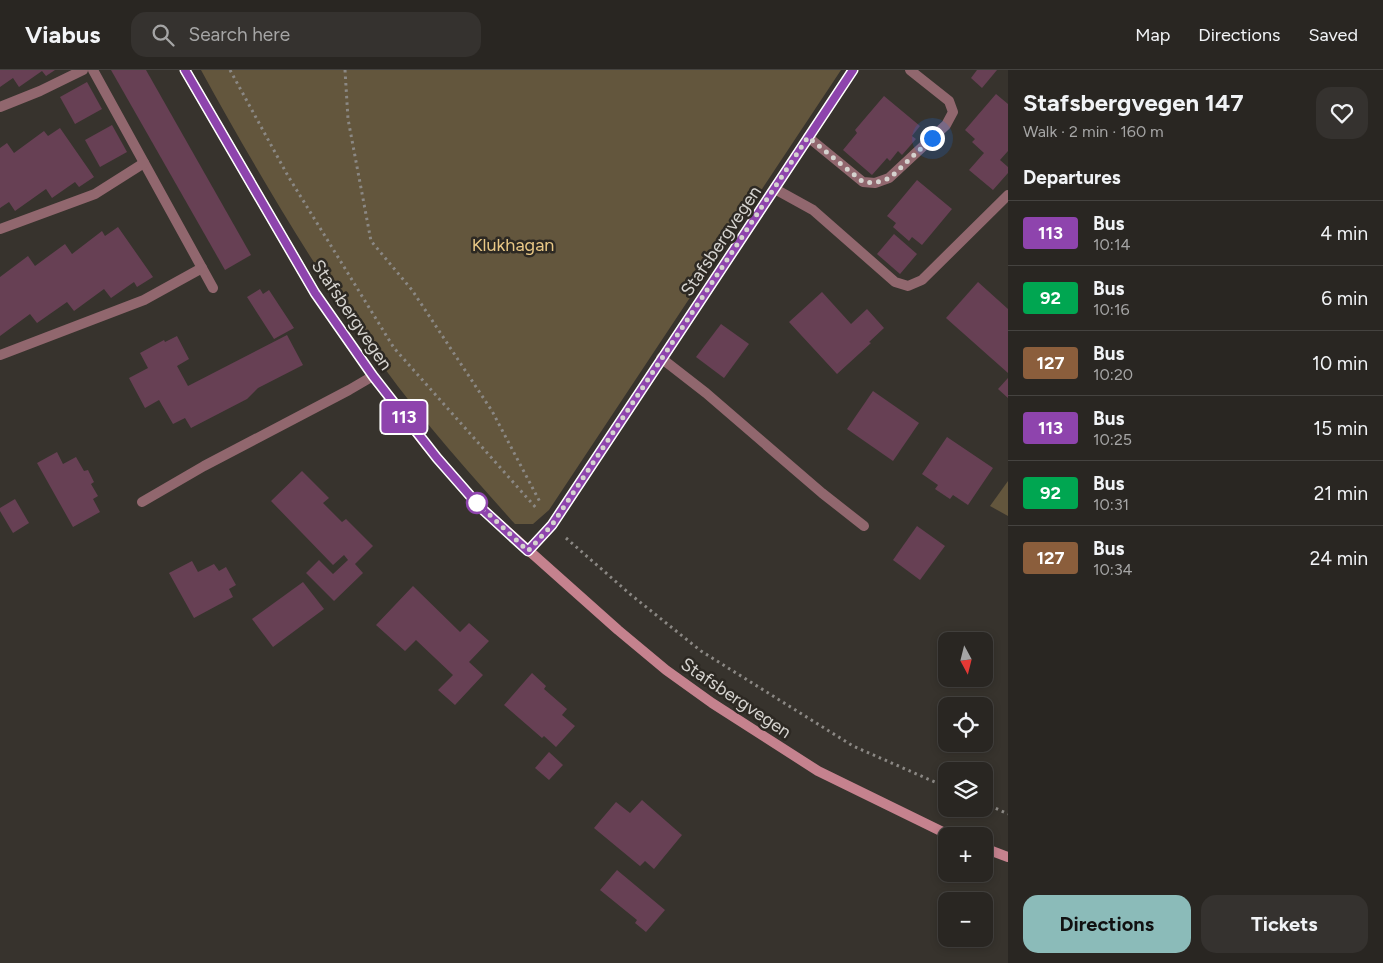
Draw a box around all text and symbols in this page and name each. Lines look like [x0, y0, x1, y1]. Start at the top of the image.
search box [131, 12, 481, 57]
text: Viabus [25, 20, 101, 49]
icon: search [149, 21, 177, 49]
text: Search here [189, 23, 290, 46]
text: Map [1135, 24, 1170, 46]
text: Directions [1198, 24, 1280, 46]
text: Saved [1308, 24, 1358, 46]
button: heart [1316, 87, 1368, 139]
text: Stafsbergvegen 147 [1023, 88, 1244, 117]
text: Walk · 2 min · 160 m [1023, 122, 1164, 141]
your location [920, 126, 945, 151]
text: Departures [1023, 166, 1121, 189]
street label: Stafsbergvegen [676, 182, 766, 300]
text: Bus [1093, 212, 1124, 235]
text: 113 [1038, 222, 1063, 244]
text: 4 min [1320, 222, 1368, 245]
park label: Klukhagan [472, 234, 554, 256]
text: 10:14 [1093, 235, 1130, 254]
street label: Stafsbergvegen [307, 256, 397, 374]
text: Bus [1093, 277, 1124, 300]
text: 92 [1040, 287, 1061, 309]
text: 6 min [1321, 287, 1368, 310]
text: 10:16 [1093, 300, 1130, 319]
text: Bus [1093, 342, 1124, 365]
text: 127 [1036, 352, 1065, 374]
text: 10 min [1312, 352, 1368, 375]
text: 10:20 [1093, 365, 1133, 384]
line badge: 113 [375, 401, 433, 433]
text: 113 [391, 406, 417, 428]
text: Bus [1093, 407, 1124, 430]
text: 113 [1038, 417, 1063, 439]
text: 15 min [1313, 417, 1368, 440]
text: 10:25 [1093, 430, 1132, 449]
text: Bus [1093, 472, 1124, 495]
text: 92 [1040, 482, 1061, 504]
text: 21 min [1314, 482, 1368, 505]
unlabelled marker [466, 492, 488, 514]
text: 10:31 [1093, 495, 1129, 514]
text: Bus [1093, 537, 1124, 560]
text: 127 [1036, 547, 1065, 569]
text: 24 min [1310, 547, 1368, 570]
text: 10:34 [1093, 560, 1133, 579]
north arrow [938, 632, 992, 688]
map controls [938, 632, 993, 947]
street label: Stafsbergvegen [677, 653, 795, 743]
button: locate [938, 697, 993, 752]
button: layers [938, 762, 993, 817]
button: + [938, 827, 993, 882]
button: − [938, 892, 993, 947]
button: Directions [1023, 895, 1191, 953]
button: Tickets [1201, 895, 1368, 953]

